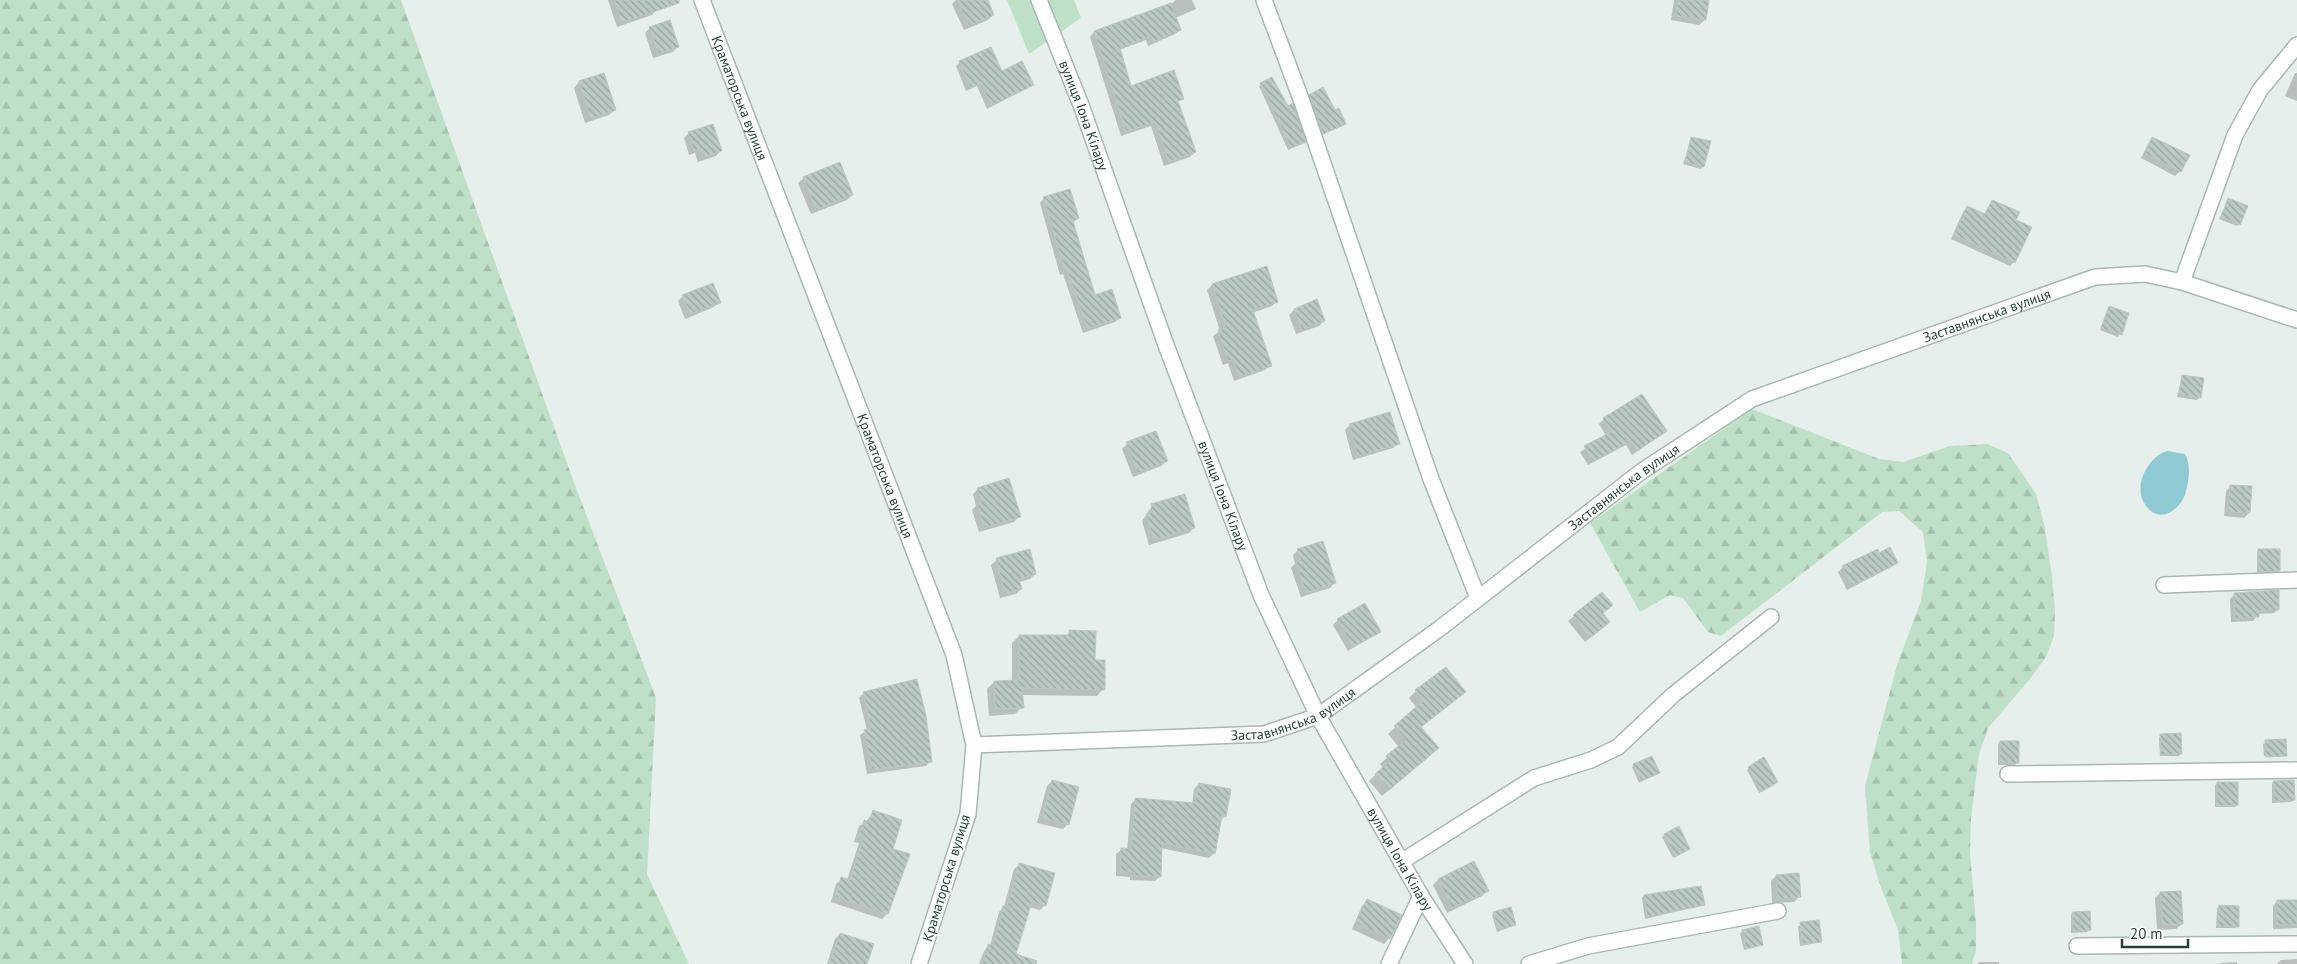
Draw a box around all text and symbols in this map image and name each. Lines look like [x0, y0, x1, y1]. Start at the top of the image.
street label: Краматорська вулиця [708, 33, 772, 163]
street label: вулиця Іона Кілару [1055, 58, 1113, 174]
street label: Заставнянська вулиця [1920, 284, 2053, 347]
street label: Краматорська вулиця [853, 411, 917, 541]
street label: вулиця Іона Кілару [1194, 438, 1253, 554]
street label: Заставнянська вулиця [1564, 440, 1683, 534]
street label: Заставнянська вулиця [1230, 683, 1359, 744]
street label: вулиця Іона Кілару [1363, 804, 1437, 915]
street label: Краматорська вулиця [918, 812, 974, 944]
scale bar [2122, 916, 2188, 948]
text: 20 m [2130, 924, 2163, 943]

